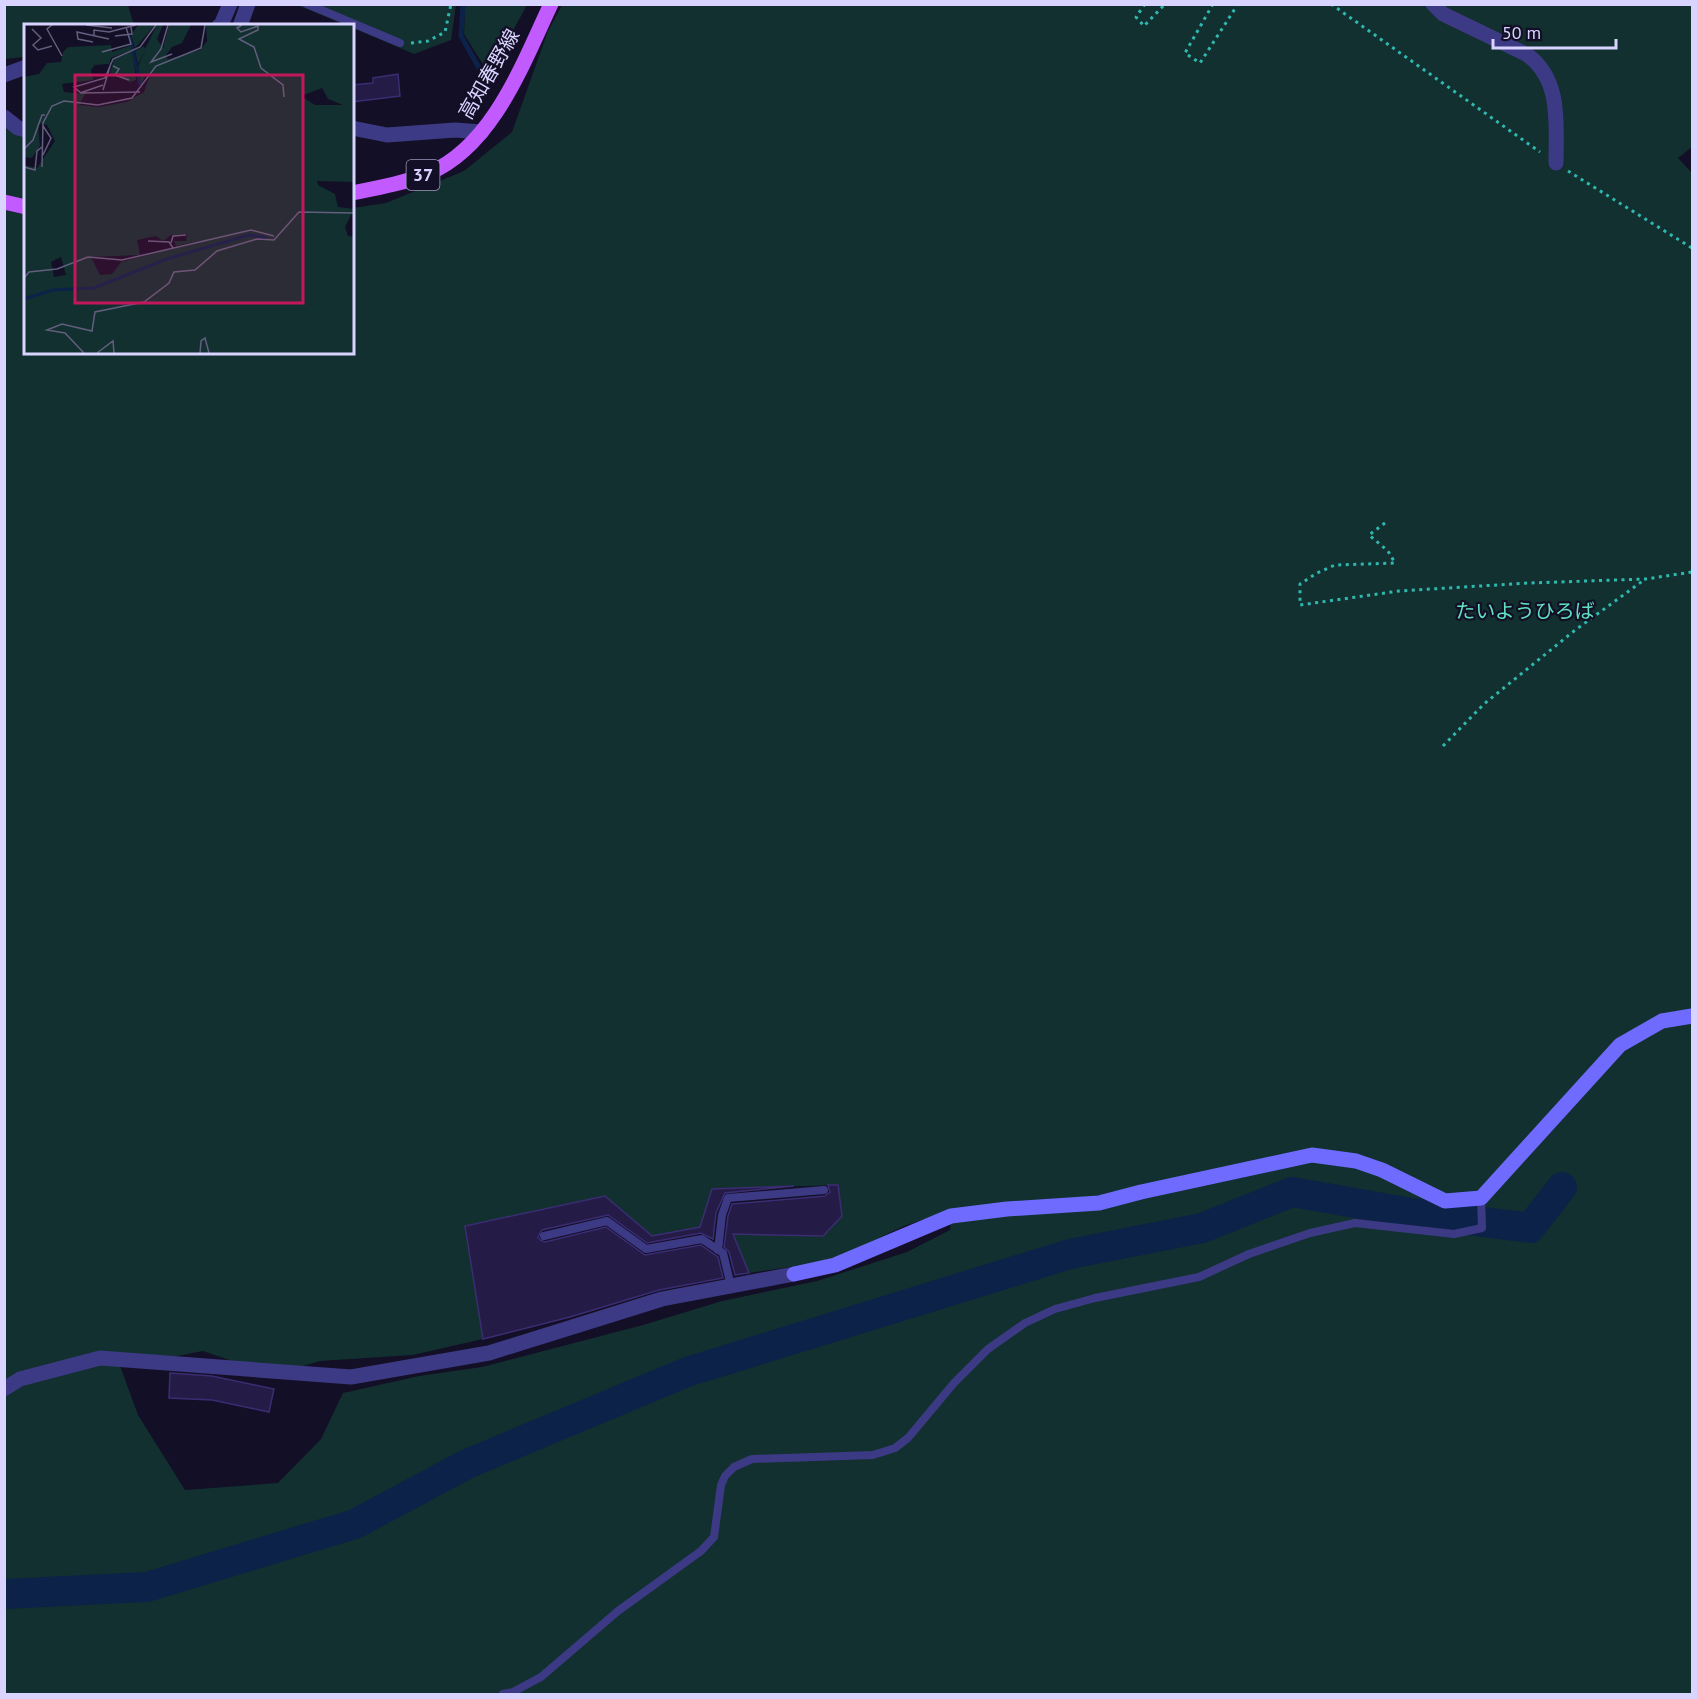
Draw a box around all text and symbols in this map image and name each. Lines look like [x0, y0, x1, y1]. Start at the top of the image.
scale bar [1493, 12, 1616, 50]
text: 50 m [1502, 21, 1541, 44]
inset map [24, 24, 354, 354]
street label: 高知春野線 [453, 24, 525, 124]
road number: 37 [406, 160, 440, 190]
park label: たいようひろば [1455, 598, 1595, 624]

